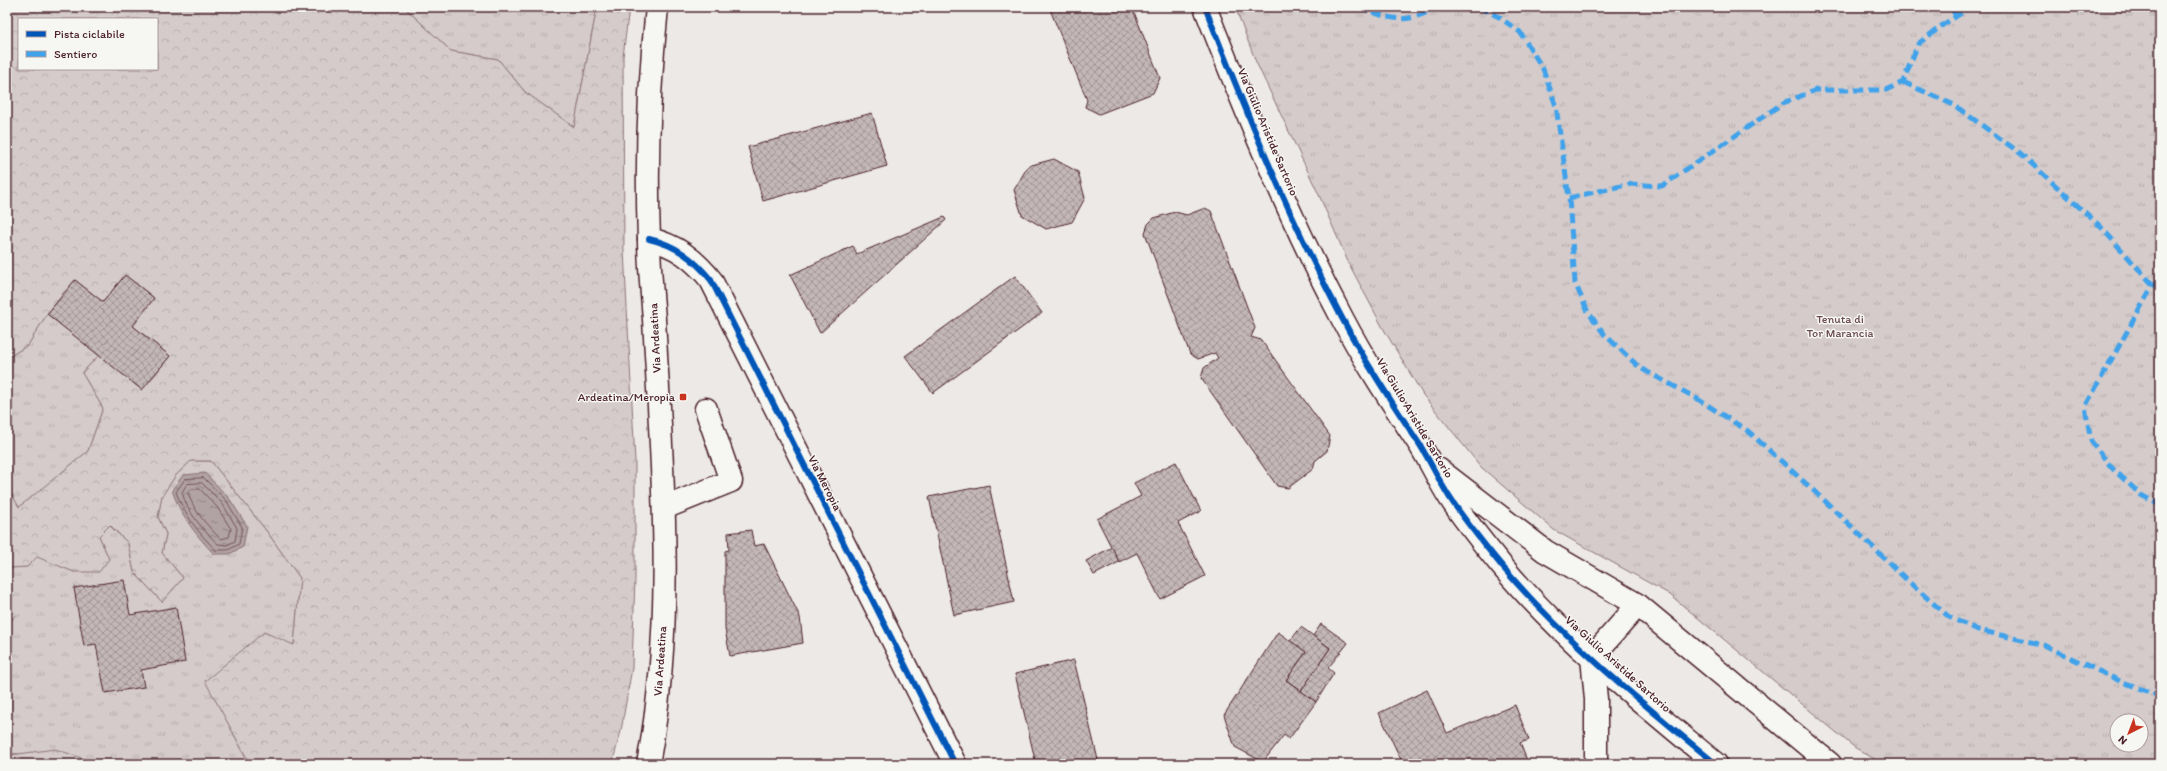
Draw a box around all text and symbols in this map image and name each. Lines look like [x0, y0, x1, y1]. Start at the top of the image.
legend [18, 18, 158, 70]
text: Pista ciclabile [54, 27, 125, 41]
text: Sentiero [54, 47, 98, 61]
street label: Via Giulio Aristide Sartorio [1235, 66, 1301, 198]
street label: Via Ardeatina [646, 302, 664, 373]
park label: Tenuta di Tor Marancia [1807, 312, 1874, 340]
street label: Via Giulio Aristide Sartorio [1374, 356, 1456, 480]
place label: Ardeatina/Meropia [578, 390, 676, 404]
marker: Ardeatina/Meropia [678, 392, 688, 402]
street label: Via Meropia [805, 453, 845, 514]
street label: Via Giulio Aristide Sartorio [1562, 613, 1674, 715]
street label: Via Ardeatina [651, 625, 669, 697]
north arrow [2109, 713, 2149, 753]
text: N [2116, 733, 2130, 747]

